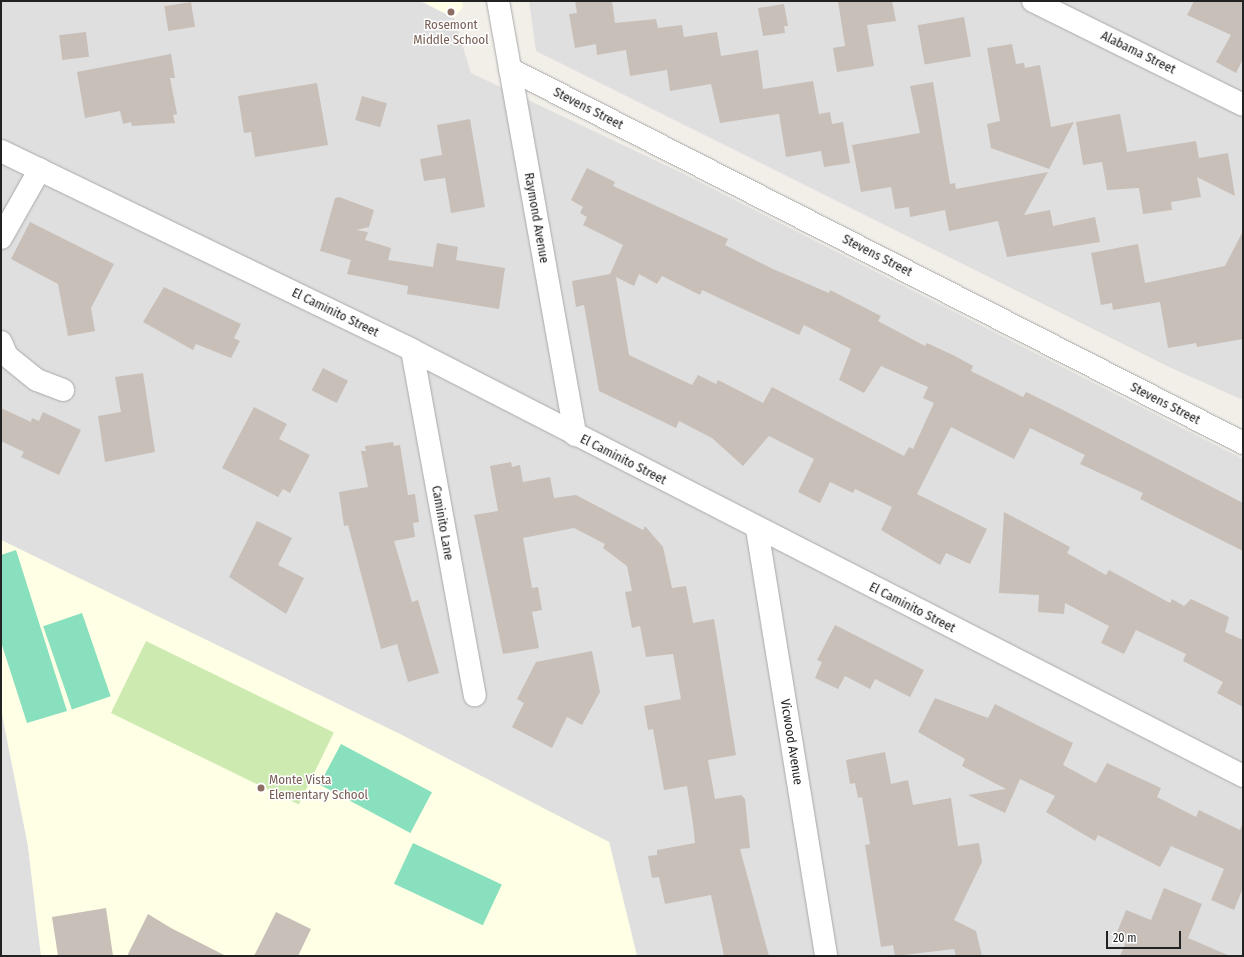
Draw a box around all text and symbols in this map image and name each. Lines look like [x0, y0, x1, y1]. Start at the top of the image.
marker: Rosemont Middle School [446, 7, 456, 17]
place label: Rosemont Middle School [413, 18, 489, 49]
street label: Alabama Street [1098, 28, 1178, 78]
street label: Stevens Street [550, 85, 626, 133]
street label: Raymond Avenue [520, 171, 552, 265]
street label: Stevens Street [839, 232, 915, 280]
street label: El Caminito Street [289, 285, 381, 341]
street label: Stevens Street [1127, 380, 1203, 428]
street label: El Caminito Street [577, 432, 669, 488]
street label: Caminito Lane [428, 484, 456, 562]
street label: El Caminito Street [866, 580, 958, 636]
street label: Vicwood Avenue [777, 698, 805, 786]
place label: Monte Vista Elementary School [269, 773, 368, 804]
marker: Monte Vista Elementary School [256, 783, 266, 793]
scale bar [1108, 923, 1183, 949]
text: 20 m [1113, 931, 1137, 945]

